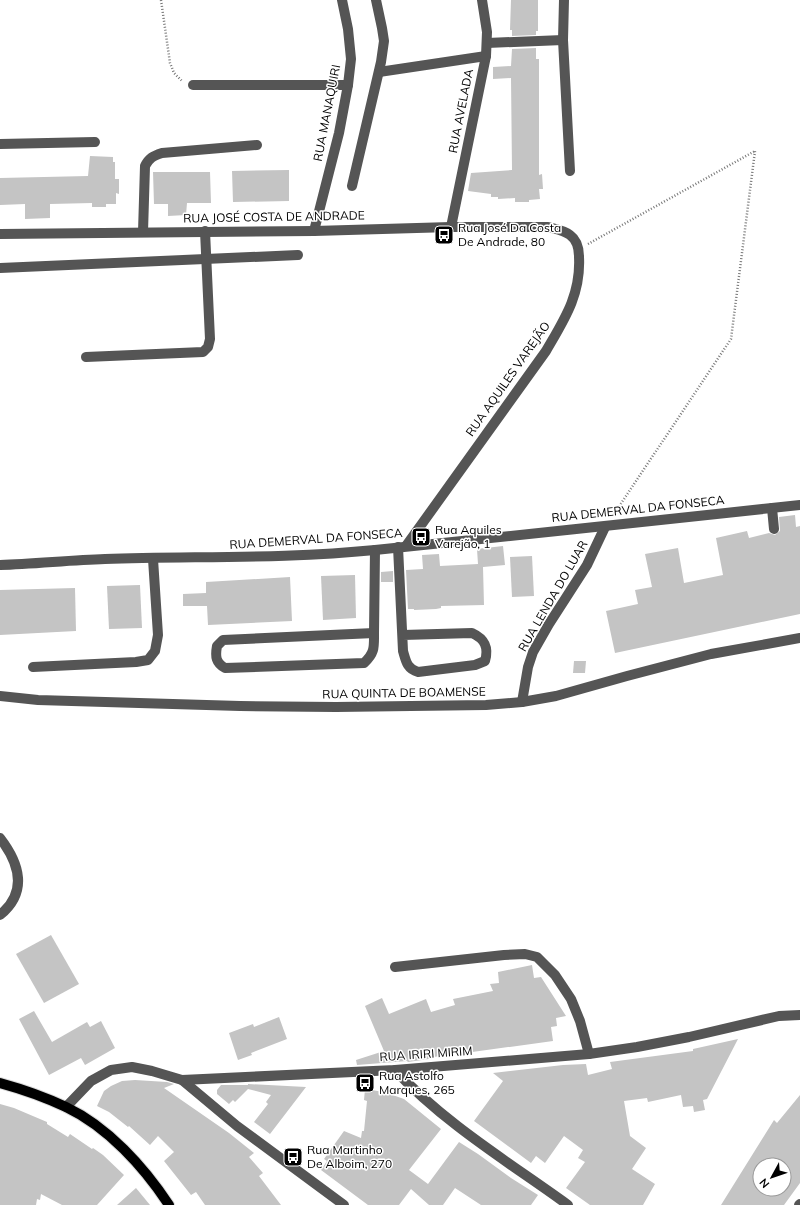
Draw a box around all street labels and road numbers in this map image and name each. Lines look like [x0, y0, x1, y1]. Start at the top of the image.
street label: RUA MANAQUIRI [310, 63, 343, 163]
street label: RUA AVELADA [445, 67, 476, 154]
street label: RUA JOSÉ COSTA DE ANDRADE [183, 207, 365, 226]
street label: RUA AQUILES VAREJÃO [462, 318, 553, 439]
street label: RUA DEMERVAL DA FONSECA [551, 492, 725, 525]
street label: RUA DEMERVAL DA FONSECA [229, 525, 403, 552]
street label: RUA LENDA DO LUAR [515, 538, 590, 654]
street label: RUA QUINTA DE BOAMENSE [322, 684, 486, 701]
street label: RUA IRIRI MIRIM [379, 1043, 473, 1064]

